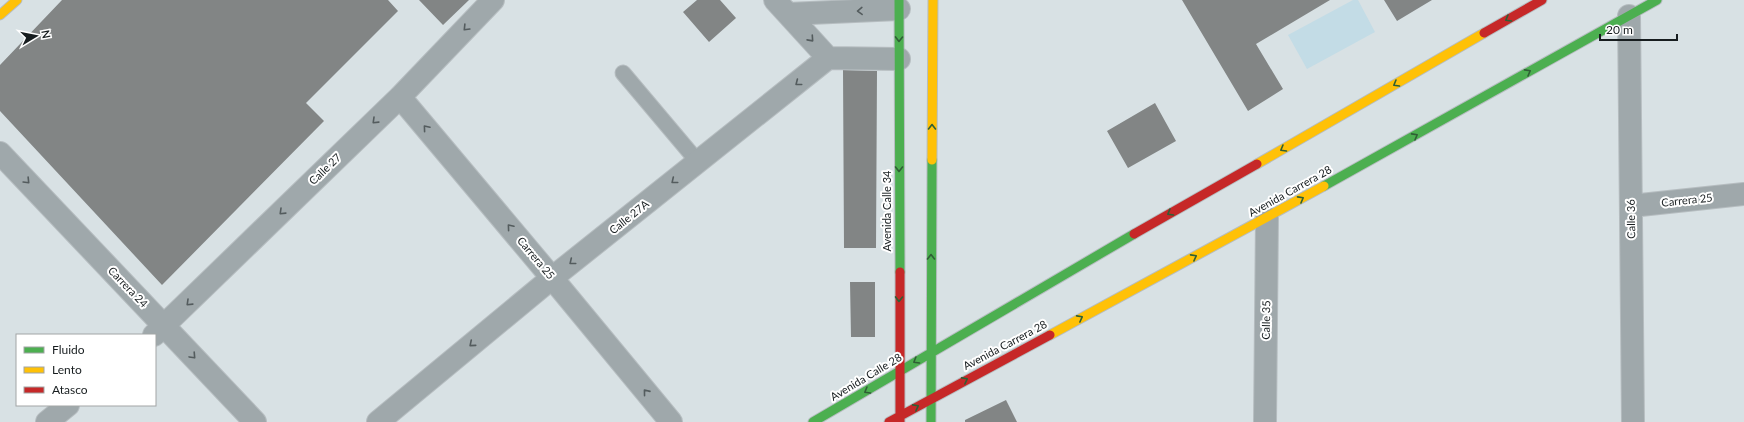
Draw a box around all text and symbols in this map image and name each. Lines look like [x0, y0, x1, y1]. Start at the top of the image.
one-way arrow [857, 7, 863, 15]
one-way arrow [1505, 15, 1513, 22]
north arrow [16, 16, 56, 56]
scale bar [1600, 16, 1677, 42]
text: 20 m [1606, 22, 1633, 37]
one-way arrow [463, 23, 471, 31]
text: N [39, 29, 53, 39]
one-way arrow [806, 34, 814, 42]
one-way arrow [895, 36, 903, 42]
one-way arrow [1524, 70, 1531, 77]
one-way arrow [795, 78, 802, 85]
one-way arrow [1393, 79, 1400, 86]
one-way arrow [372, 116, 380, 123]
one-way arrow [928, 124, 936, 130]
one-way arrow [423, 125, 430, 132]
one-way arrow [1411, 133, 1418, 140]
one-way arrow [1280, 144, 1287, 151]
street label: Calle 27 [306, 150, 343, 187]
street label: Avenida Carrera 28 [1246, 162, 1334, 219]
one-way arrow [895, 166, 903, 172]
street label: Avenida Calle 34 [880, 170, 893, 251]
one-way arrow [22, 176, 30, 184]
one-way arrow [672, 176, 679, 183]
street label: Carrera 25 [1661, 190, 1713, 209]
street label: Calle 27A [606, 196, 651, 236]
one-way arrow [1297, 196, 1304, 203]
street label: Calle 36 [1624, 199, 1637, 239]
one-way arrow [279, 207, 287, 214]
one-way arrow [1167, 209, 1174, 216]
one-way arrow [507, 224, 514, 232]
street label: Carrera 25 [515, 234, 558, 282]
one-way arrow [927, 254, 935, 260]
one-way arrow [1190, 254, 1197, 262]
one-way arrow [570, 257, 577, 264]
street label: Carrera 24 [106, 264, 151, 310]
one-way arrow [895, 296, 903, 302]
one-way arrow [186, 298, 194, 305]
street label: Calle 35 [1259, 300, 1272, 340]
one-way arrow [1075, 316, 1083, 323]
street label: Avenida Carrera 28 [961, 317, 1049, 372]
legend [16, 334, 156, 406]
one-way arrow [469, 340, 476, 347]
text: Fluido [52, 342, 85, 357]
street label: Avenida Calle 28 [828, 350, 904, 403]
one-way arrow [189, 351, 196, 359]
one-way arrow [913, 357, 920, 364]
text: Lento [52, 362, 82, 377]
one-way arrow [961, 377, 968, 385]
text: Atasco [52, 382, 88, 397]
one-way arrow [864, 386, 871, 393]
one-way arrow [644, 389, 651, 396]
one-way arrow [911, 405, 919, 412]

